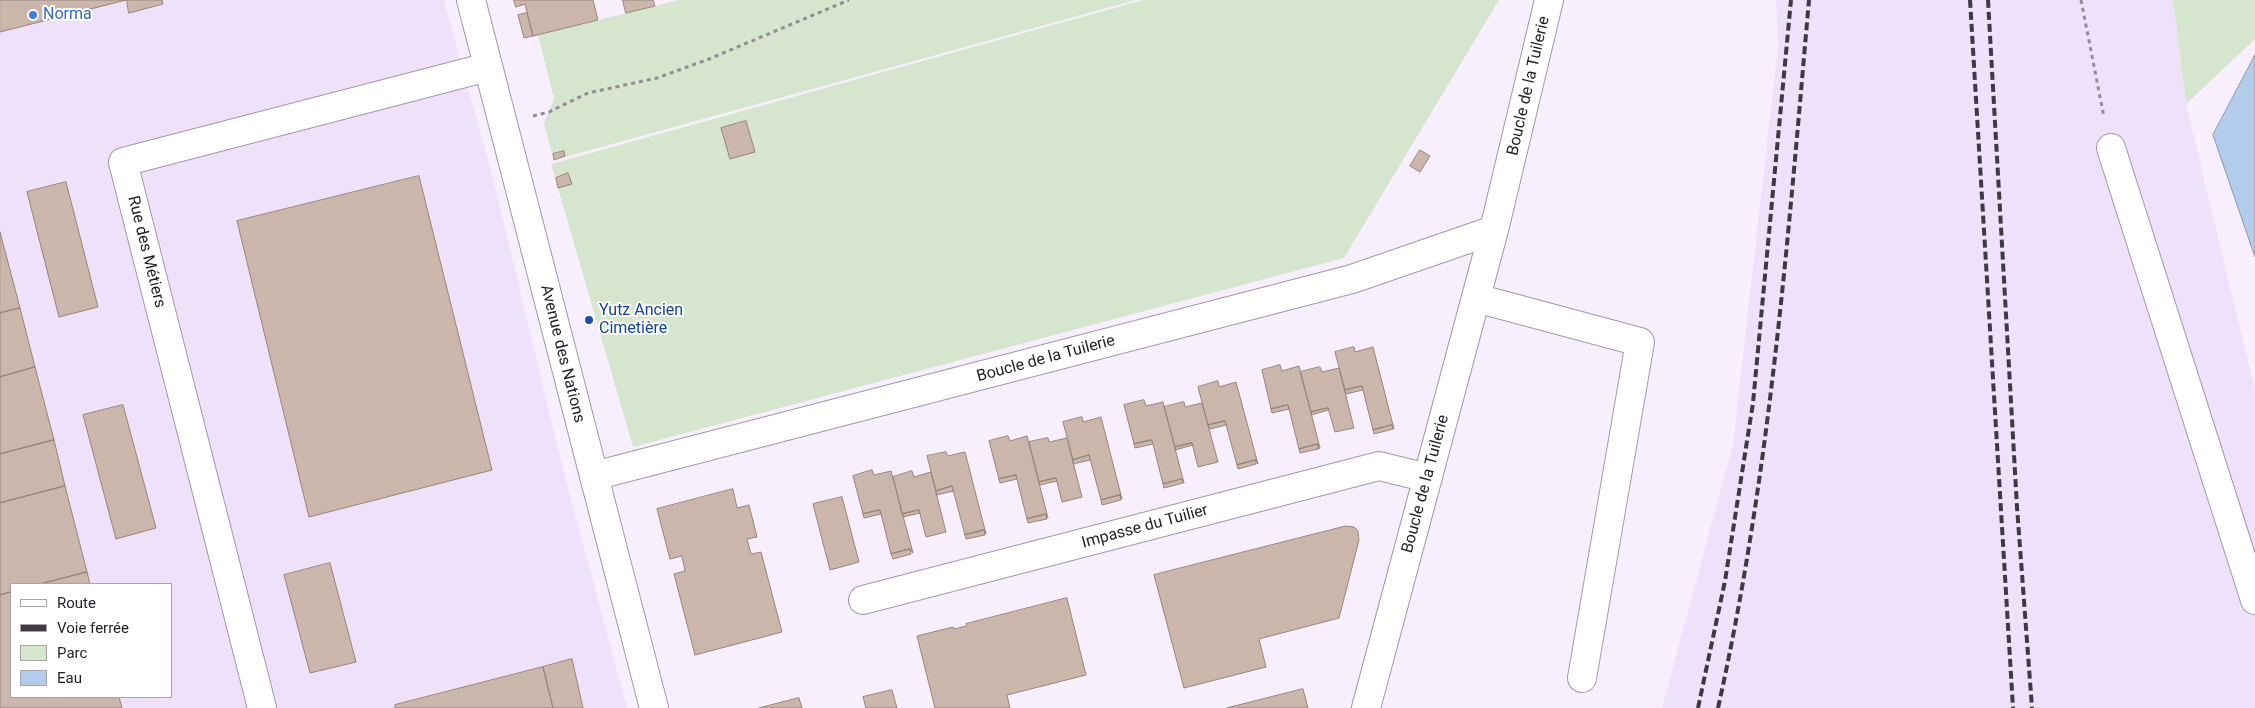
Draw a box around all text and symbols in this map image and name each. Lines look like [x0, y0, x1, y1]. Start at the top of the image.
place label: Norma [43, 5, 92, 25]
marker: Norma [27, 9, 39, 21]
street label: Boucle de la Tuilerie [1504, 14, 1554, 158]
street label: Rue des Métiers [123, 194, 169, 310]
street label: Avenue des Nations [536, 283, 588, 425]
place label: Yutz Ancien Cimetière [599, 301, 683, 339]
marker: Yutz Ancien Cimetière [583, 314, 595, 326]
street label: Boucle de la Tuilerie [975, 331, 1117, 387]
street label: Boucle de la Tuilerie [1398, 413, 1454, 555]
street label: Impasse du Tuilier [1080, 501, 1210, 553]
legend [10, 583, 172, 698]
text: Route [57, 594, 96, 612]
text: Voie ferrée [57, 619, 129, 637]
text: Parc [57, 644, 87, 662]
text: Eau [57, 669, 82, 687]

